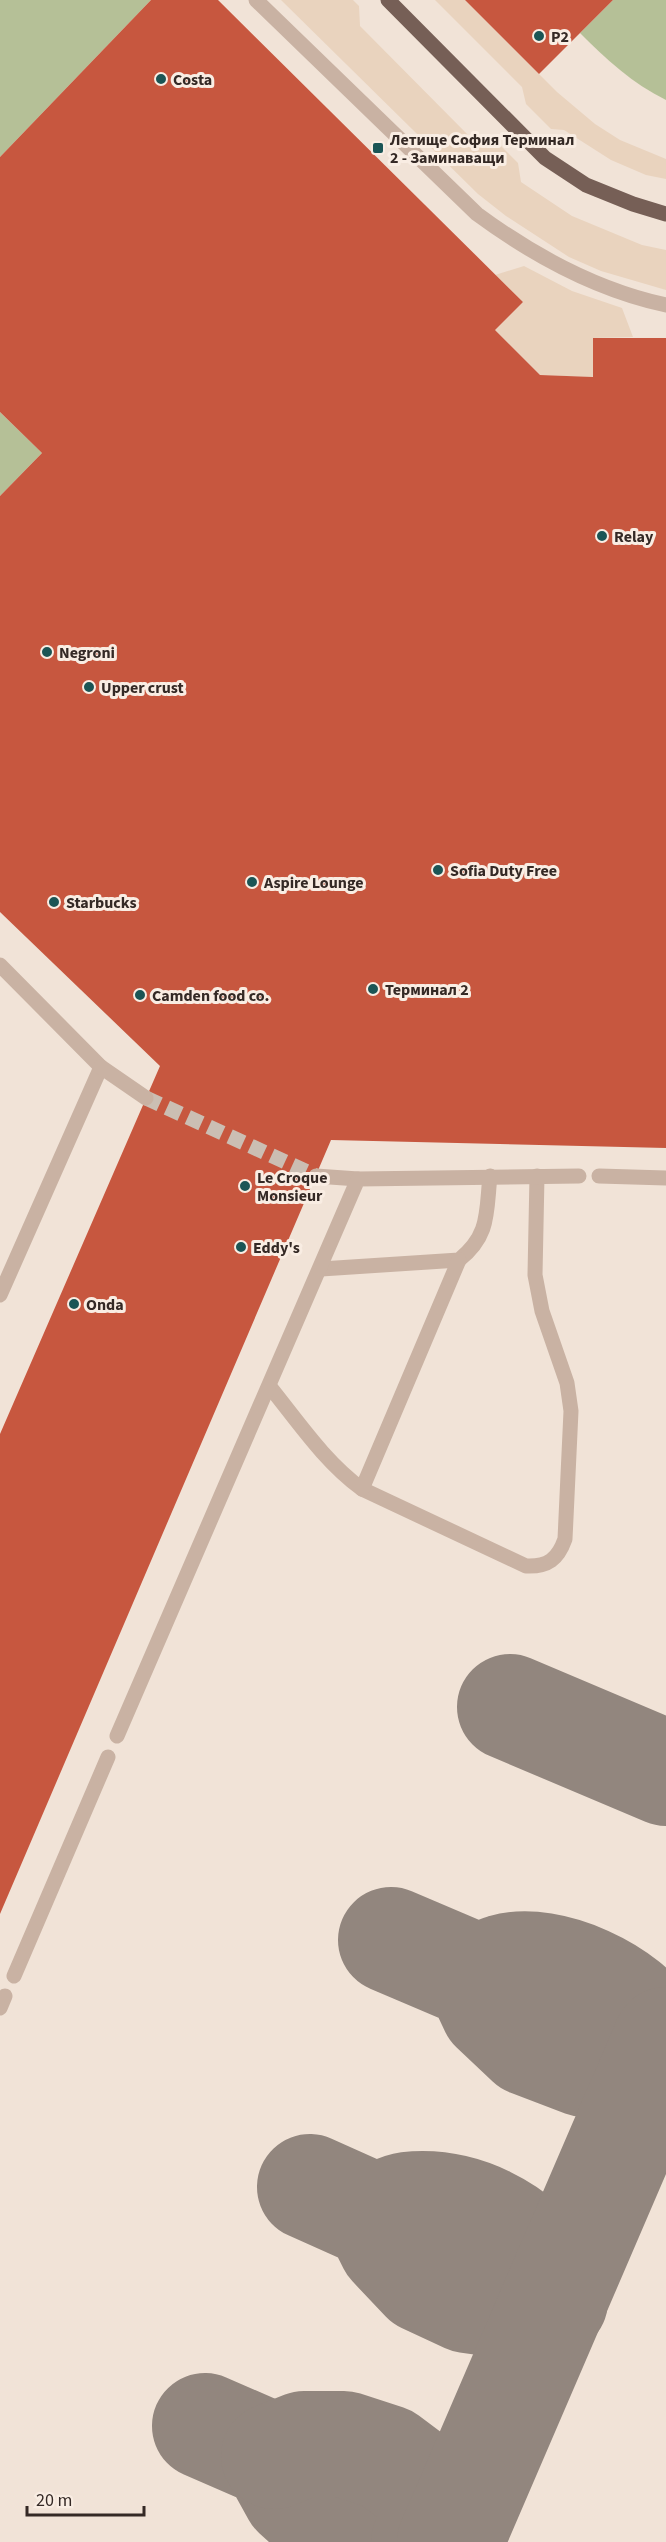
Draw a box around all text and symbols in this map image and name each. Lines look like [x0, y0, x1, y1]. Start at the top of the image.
place label: P2 [551, 26, 569, 48]
marker: P2 [532, 29, 546, 43]
place label: Costa [173, 69, 212, 91]
marker: Costa [154, 72, 168, 86]
place label: Летище София Терминал 2 - Заминаващи [389, 129, 574, 169]
marker: Летище София Терминал 2 - Заминаващи [371, 141, 385, 155]
place label: Relay [614, 526, 654, 548]
marker: Relay [595, 529, 609, 543]
place label: Negroni [59, 642, 115, 664]
marker: Negroni [40, 645, 54, 659]
place label: Upper crust [101, 677, 184, 699]
marker: Upper crust [82, 680, 96, 694]
place label: Sofia Duty Free [450, 860, 557, 882]
marker: Sofia Duty Free [431, 863, 445, 877]
place label: Aspire Lounge [263, 872, 363, 894]
marker: Aspire Lounge [245, 875, 259, 889]
place label: Starbucks [66, 892, 137, 914]
marker: Starbucks [47, 895, 61, 909]
place label: Терминал 2 [385, 979, 469, 1001]
marker: Терминал 2 [366, 982, 380, 996]
place label: Camden food co. [152, 985, 269, 1007]
marker: Camden food co. [133, 988, 147, 1002]
place label: Le Croque Monsieur [257, 1167, 328, 1207]
marker: Le Croque Monsieur [238, 1179, 252, 1193]
place label: Eddy's [253, 1237, 300, 1259]
marker: Eddy's [234, 1240, 248, 1254]
place label: Onda [86, 1294, 124, 1316]
marker: Onda [67, 1297, 81, 1311]
scale bar [27, 2479, 144, 2517]
text: 20 m [36, 2488, 72, 2513]

